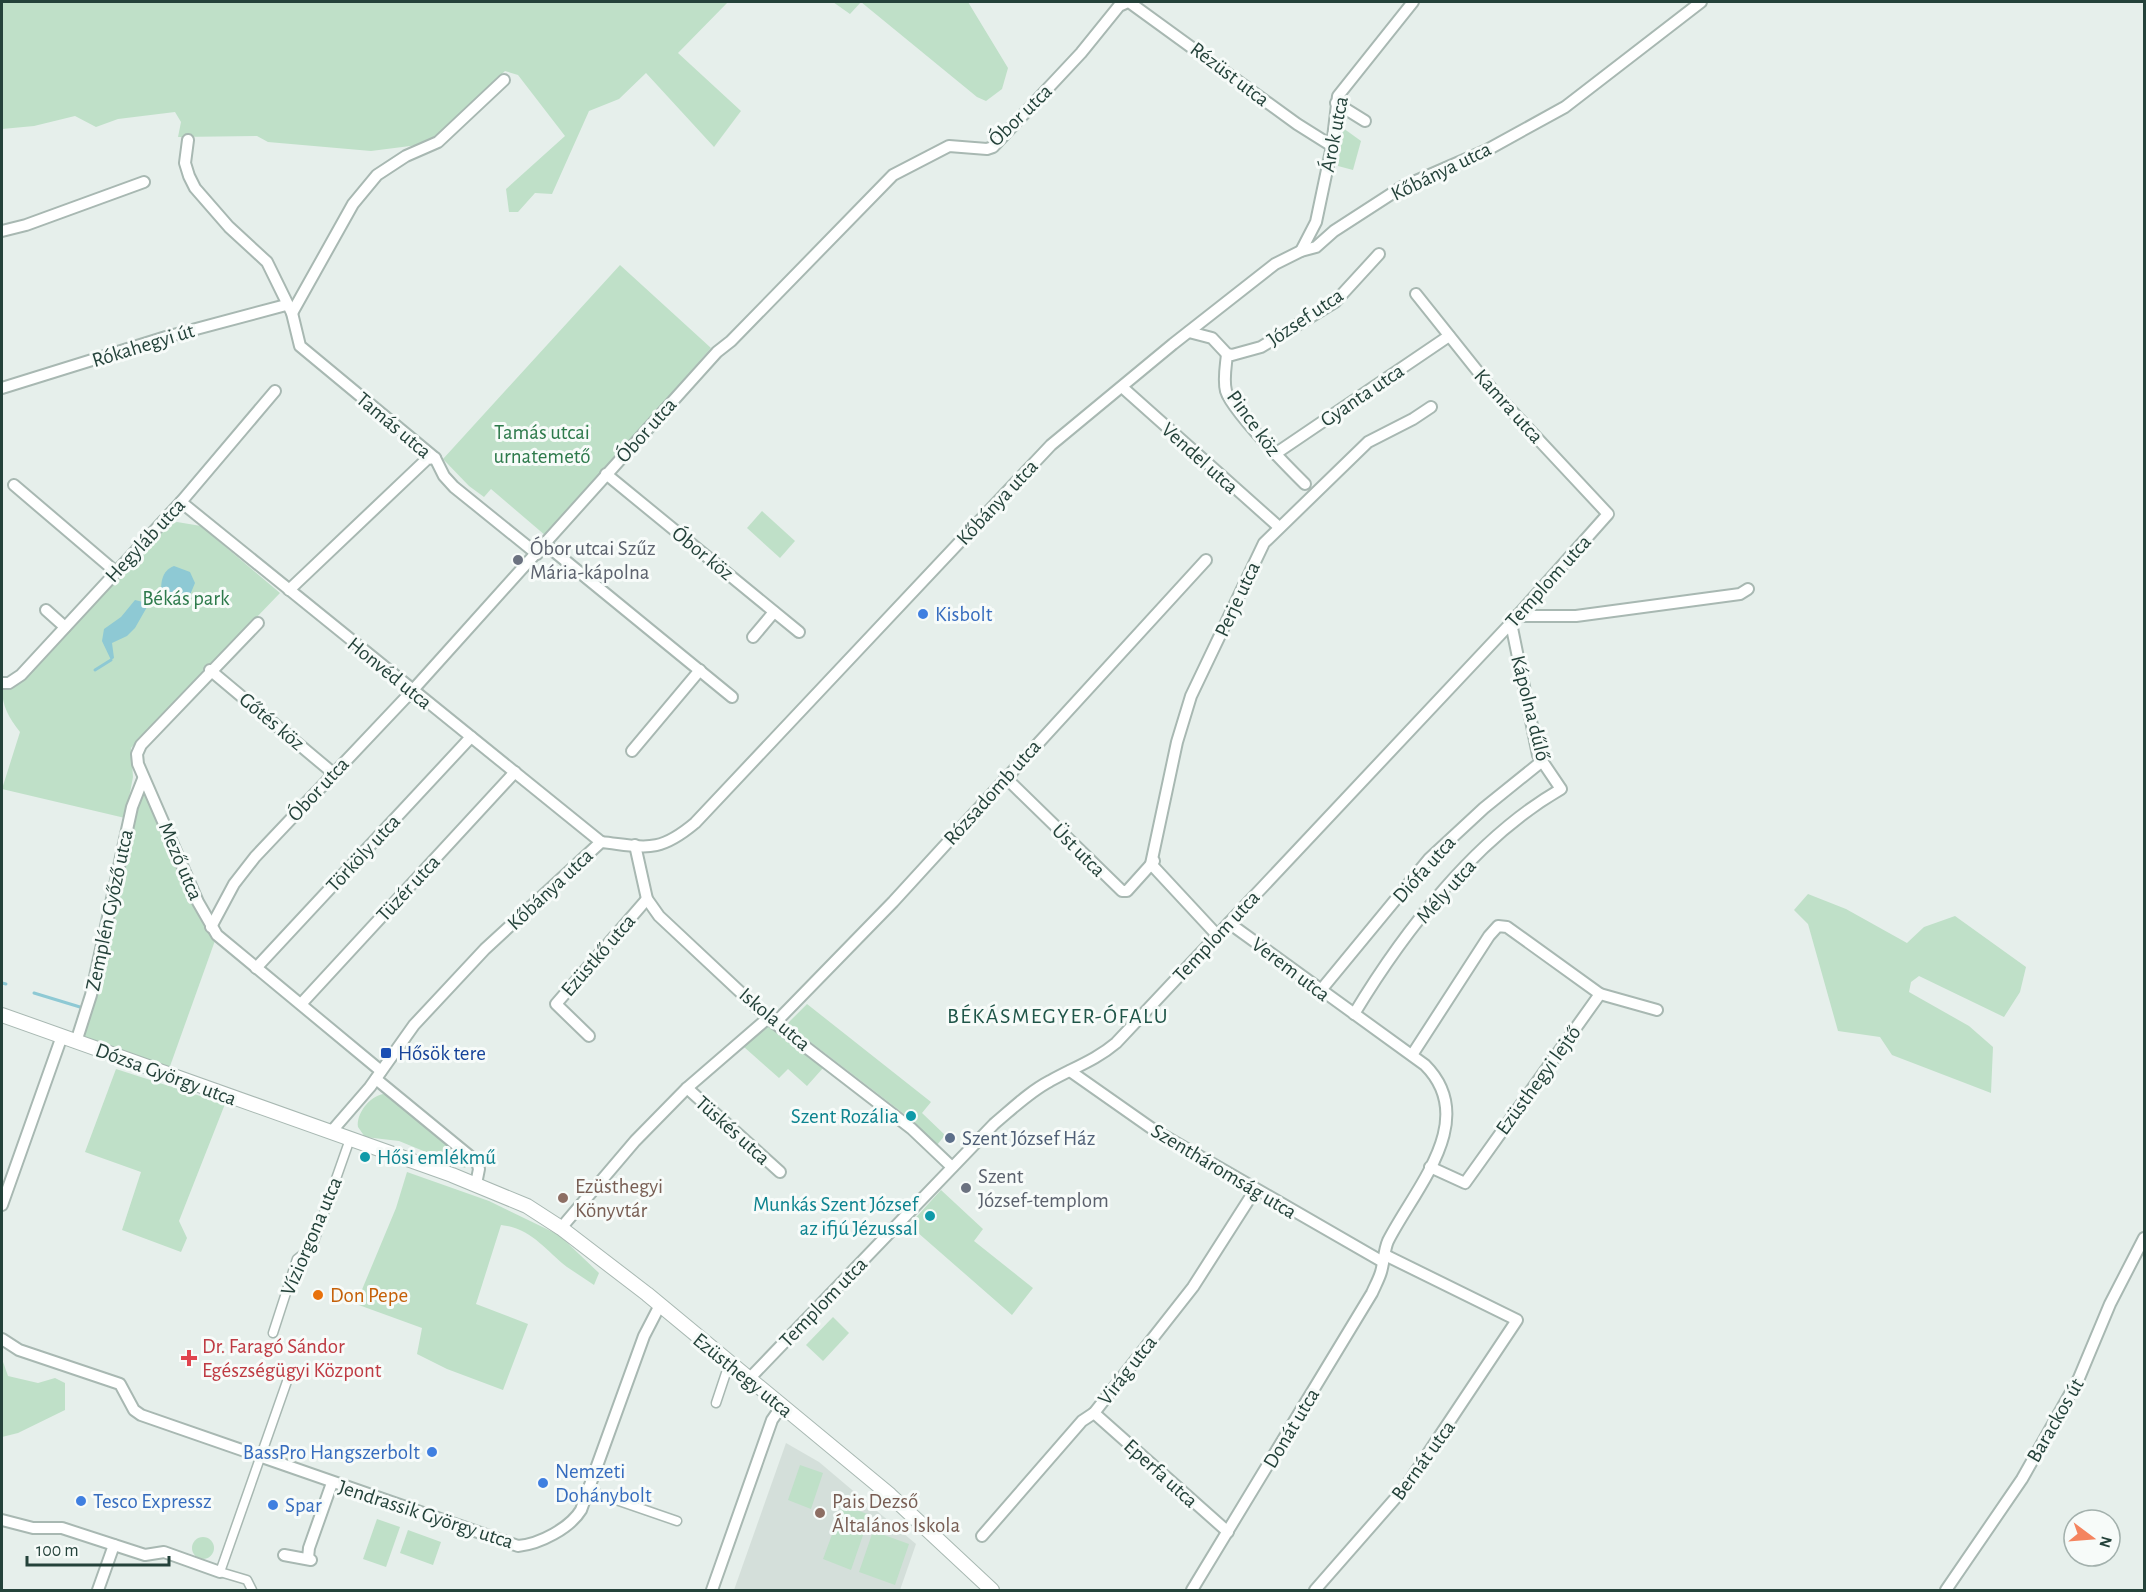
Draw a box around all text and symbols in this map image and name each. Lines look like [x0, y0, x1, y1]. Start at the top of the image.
street label: Rézüst utca [1186, 38, 1273, 111]
street label: Óbor utca [983, 79, 1056, 150]
street label: Árok utca [1315, 94, 1352, 174]
street label: Kőbánya utca [1388, 138, 1495, 205]
street label: József utca [1263, 284, 1347, 350]
street label: Rókahegyi út [90, 320, 197, 371]
street label: Gyanta utca [1317, 360, 1408, 431]
street label: Kamra utca [1470, 365, 1547, 448]
street label: Pince köz [1223, 386, 1284, 460]
street label: Tamás utca [352, 388, 435, 463]
street label: Óbor utca [611, 392, 681, 467]
street label: Vendel utca [1157, 419, 1242, 498]
park label: Tamás utcai urnatemető [493, 422, 591, 467]
street label: Kőbánya utca [953, 455, 1042, 549]
street label: Hegyláb utca [101, 494, 190, 586]
street label: Óbor köz [668, 521, 739, 584]
street label: Templom utca [1502, 531, 1595, 632]
place label: Óbor utcai Szűz Mária-kápolna [530, 536, 656, 583]
marker: Óbor utcai Szűz Mária-kápolna [511, 553, 525, 567]
street label: Perje utca [1211, 558, 1264, 640]
park label: Békás park [142, 588, 230, 609]
place label: Kisbolt [935, 604, 993, 625]
marker: Kisbolt [916, 607, 930, 621]
street label: Honvéd utca [344, 633, 436, 714]
street label: Kápolna dűlő [1507, 653, 1554, 763]
street label: Gőtés köz [235, 688, 308, 754]
street label: Rózsadomb utca [940, 735, 1045, 849]
street label: Óbor utca [282, 752, 353, 825]
street label: Törköly utca [322, 810, 405, 896]
street label: Mező utca [155, 819, 206, 904]
street label: Üst utca [1048, 819, 1110, 881]
street label: Zemplén Győző utca [82, 827, 137, 993]
street label: Diófa utca [1389, 831, 1460, 907]
street label: Kőbánya utca [503, 844, 597, 934]
street label: Tüzér utca [373, 851, 444, 926]
street label: Mély utca [1412, 855, 1481, 927]
street label: Templom utca [1169, 886, 1264, 986]
street label: Ezüstkő utca [557, 910, 640, 1000]
street label: Verem utca [1248, 933, 1334, 1006]
street label: Iskola utca [735, 984, 814, 1055]
district label: BÉKÁSMEGYER-ÓFALU [947, 1004, 1169, 1027]
street label: Ezüsthegyi lejtő [1492, 1022, 1585, 1139]
street label: Dózsa György utca [93, 1039, 239, 1110]
place label: Hősök tere [398, 1043, 486, 1064]
marker: Hősök tere [379, 1046, 393, 1060]
street label: Tüskés utca [691, 1092, 774, 1169]
place label: Szent Rozália [791, 1106, 899, 1127]
marker: Szent Rozália [904, 1109, 918, 1123]
street label: Szentháromság utca [1147, 1120, 1300, 1223]
place label: Szent József Ház [962, 1128, 1095, 1149]
marker: Szent József Ház [943, 1131, 957, 1145]
place label: Hősi emlékmű [377, 1147, 496, 1168]
marker: Hősi emlékmű [358, 1150, 372, 1164]
place label: Szent József-templom [978, 1166, 1109, 1211]
street label: Víziorgona utca [277, 1174, 346, 1299]
place label: Ezüsthegyi Könyvtár [575, 1176, 663, 1221]
marker: Szent József-templom [959, 1181, 973, 1195]
marker: Ezüsthegyi Könyvtár [556, 1191, 570, 1205]
place label: Munkás Szent József az ifjú Jézussal [753, 1194, 920, 1240]
marker: Munkás Szent József az ifjú Jézussal [923, 1209, 937, 1223]
street label: Templom utca [775, 1253, 872, 1351]
place label: Don Pepe [330, 1285, 408, 1306]
marker: Don Pepe [311, 1288, 325, 1302]
street label: Ezüsthegy utca [689, 1329, 797, 1422]
street label: Virág utca [1094, 1331, 1161, 1409]
place label: Dr. Faragó Sándor Egészségügyi Központ [202, 1336, 382, 1381]
marker: Dr. Faragó Sándor Egészségügyi Központ [180, 1349, 198, 1367]
street label: Barackos út [2023, 1374, 2088, 1466]
street label: Donát utca [1259, 1384, 1324, 1472]
street label: Bernát utca [1388, 1416, 1459, 1504]
street label: Eperfa utca [1120, 1435, 1202, 1512]
place label: BassPro Hangszerbolt [243, 1442, 420, 1463]
marker: BassPro Hangszerbolt [425, 1445, 439, 1459]
place label: Nemzeti Dohánybolt [555, 1461, 652, 1506]
street label: Jendrassik György utca [336, 1476, 516, 1553]
marker: Nemzeti Dohánybolt [536, 1476, 550, 1490]
place label: Tesco Expressz [93, 1491, 212, 1512]
place label: Pais Dezső Általános Iskola [832, 1491, 961, 1536]
marker: Tesco Expressz [74, 1494, 88, 1508]
place label: Spar [285, 1495, 322, 1516]
marker: Spar [266, 1498, 280, 1512]
marker: Pais Dezső Általános Iskola [813, 1506, 827, 1520]
north arrow [2062, 1508, 2122, 1568]
scale bar [27, 1529, 170, 1567]
text: N [2096, 1534, 2115, 1549]
text: 100 m [36, 1542, 79, 1560]

